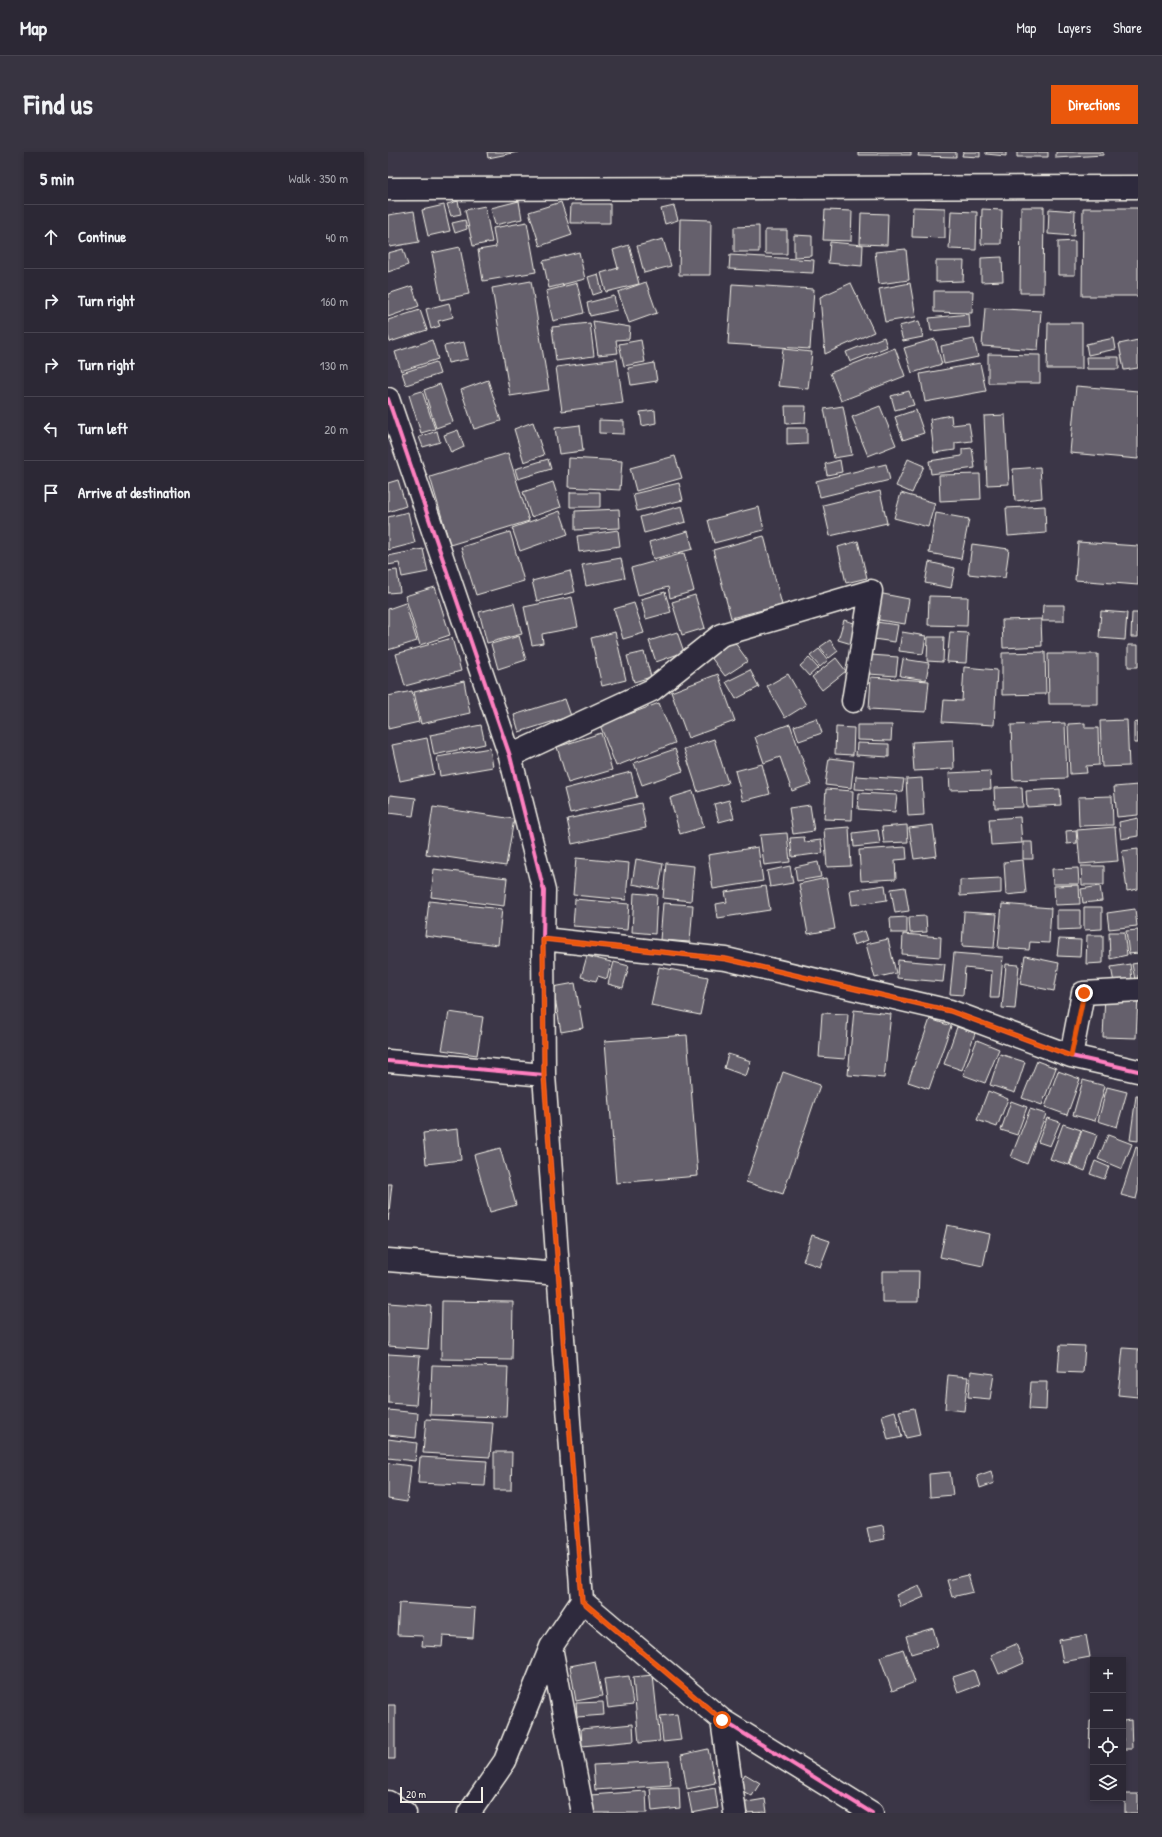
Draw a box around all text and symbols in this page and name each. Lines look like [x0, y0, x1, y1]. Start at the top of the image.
text: Map [20, 15, 47, 41]
text: Map [1016, 18, 1036, 37]
text: Layers [1058, 18, 1091, 37]
text: Share [1113, 18, 1142, 37]
text: Find us [24, 85, 93, 123]
button: Directions [1051, 85, 1138, 124]
text: 5 min [40, 167, 74, 190]
text: Walk · 350 m [288, 169, 348, 187]
icon: ahead [40, 226, 62, 248]
text: Continue [78, 226, 126, 247]
text: 40 m [325, 228, 348, 246]
icon: right [40, 290, 62, 312]
text: Turn right [78, 290, 134, 311]
text: 160 m [320, 292, 348, 310]
icon: right [40, 354, 62, 376]
text: Turn right [78, 354, 134, 375]
text: 130 m [320, 356, 348, 374]
icon: left [40, 418, 62, 440]
text: Turn left [78, 418, 128, 439]
text: 20 m [324, 420, 348, 438]
icon: arrive [40, 482, 62, 504]
text: Arrive at destination [78, 482, 190, 503]
route end [1075, 984, 1093, 1002]
map controls [1090, 1657, 1126, 1801]
button: + [1090, 1657, 1126, 1693]
button: − [1090, 1693, 1126, 1729]
route start [713, 1711, 731, 1729]
button: locate [1090, 1729, 1126, 1765]
button: layers [1090, 1765, 1126, 1801]
scale bar [400, 1785, 483, 1804]
text: 20 m [406, 1787, 426, 1801]

